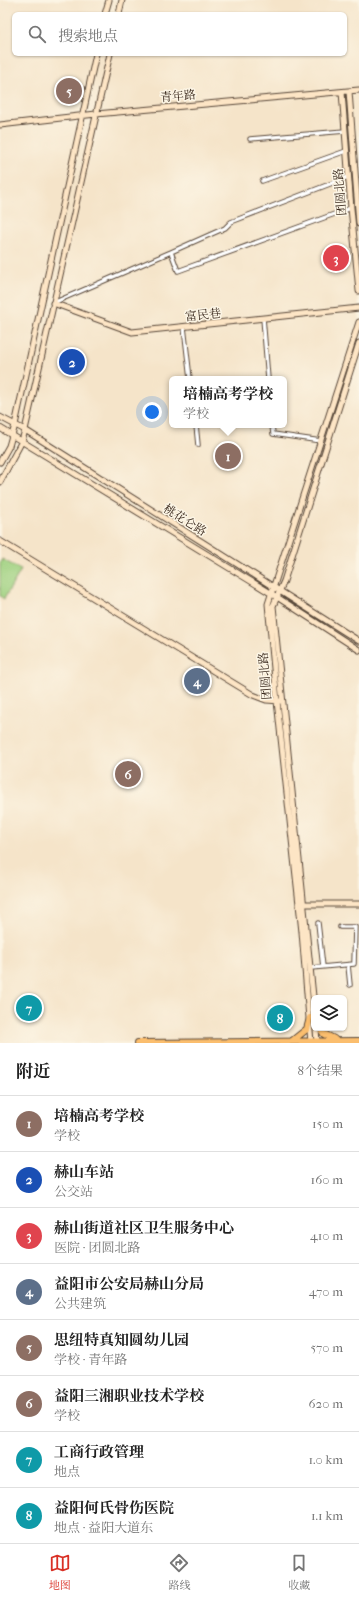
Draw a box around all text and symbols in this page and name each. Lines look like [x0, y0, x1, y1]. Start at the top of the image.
search box [12, 12, 347, 56]
icon: search [26, 23, 48, 45]
text: 搜索地点 [58, 27, 118, 45]
pin: 5 [56, 76, 82, 106]
street label: 青年路 [159, 87, 197, 105]
street label: 团圆北路 [331, 167, 349, 217]
pin: 3 [323, 243, 349, 273]
street label: 富民巷 [184, 306, 222, 324]
pin: 2 [59, 347, 85, 377]
popup [169, 376, 287, 428]
text: 培楠高考学校 [183, 385, 273, 403]
your location [142, 402, 162, 422]
text: 学校 [183, 406, 209, 421]
pin: 1 [215, 441, 241, 471]
street label: 桃花仑路 [161, 501, 209, 539]
street label: 团圆北路 [256, 651, 274, 701]
pin: 4 [184, 666, 210, 696]
pin: 6 [115, 759, 141, 789]
pin: 7 [16, 993, 42, 1023]
map controls [311, 995, 347, 1031]
button: layers [311, 995, 347, 1031]
pin: 8 [267, 1003, 293, 1033]
text: 附近 [16, 1061, 50, 1081]
text: 8个结果 [297, 1063, 343, 1078]
text: 培楠高考学校 [54, 1107, 144, 1125]
text: 1 [27, 1116, 31, 1131]
text: 150 m [312, 1116, 343, 1131]
text: 学校 [54, 1128, 80, 1143]
text: 赫山车站 [54, 1163, 114, 1181]
text: 2 [26, 1172, 32, 1187]
text: 160 m [311, 1172, 343, 1187]
text: 公交站 [54, 1184, 93, 1199]
text: 赫山街道社区卫生服务中心 [54, 1219, 234, 1237]
text: 3 [26, 1228, 32, 1243]
text: 410 m [310, 1228, 343, 1243]
text: 医院 · 团圆北路 [54, 1240, 140, 1255]
text: 益阳市公安局赫山分局 [54, 1275, 204, 1293]
text: 4 [25, 1284, 33, 1299]
text: 470 m [309, 1284, 343, 1299]
text: 公共建筑 [54, 1296, 106, 1311]
text: 思纽特真知圆幼儿园 [54, 1331, 189, 1349]
text: 5 [26, 1340, 32, 1355]
text: 570 m [310, 1340, 343, 1355]
text: 学校 · 青年路 [54, 1352, 127, 1367]
text: 益阳三湘职业技术学校 [54, 1387, 204, 1405]
text: 6 [25, 1396, 33, 1411]
text: 620 m [309, 1396, 343, 1411]
text: 学校 [54, 1408, 80, 1423]
text: 工商行政管理 [54, 1443, 144, 1461]
text: 7 [26, 1452, 32, 1467]
text: 1.0 km [308, 1452, 343, 1467]
text: 地点 [54, 1464, 80, 1479]
text: 益阳何氏骨伤医院 [54, 1499, 174, 1517]
text: 8 [26, 1508, 32, 1523]
text: 1.1 km [311, 1508, 343, 1523]
text: 地点 · 益阳大道东 [54, 1520, 153, 1535]
tab: 地图 [49, 1552, 71, 1592]
tab: 路线 [168, 1552, 190, 1592]
tab: 收藏 [288, 1552, 310, 1592]

